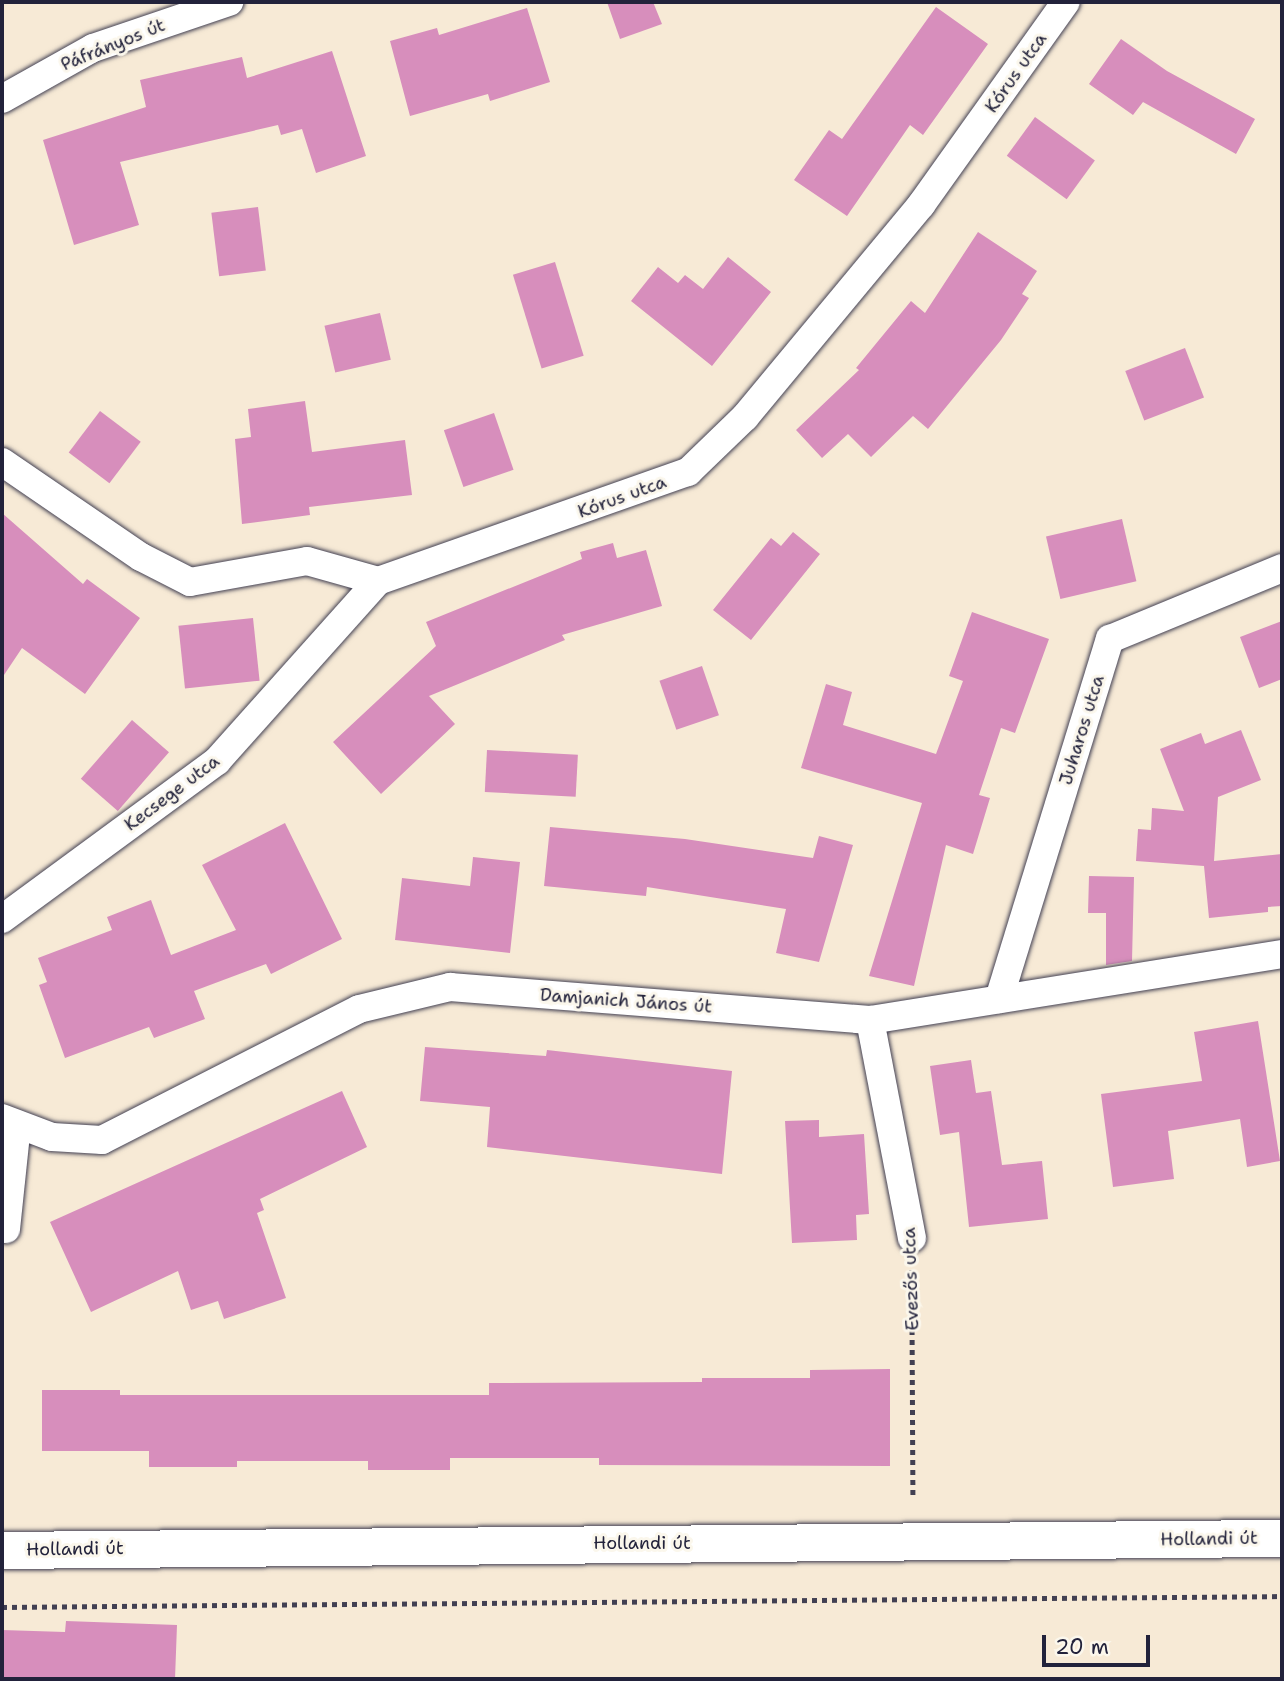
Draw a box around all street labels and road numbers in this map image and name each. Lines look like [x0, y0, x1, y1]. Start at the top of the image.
street label: Páfrányos út [58, 14, 168, 76]
street label: Kórus utca [981, 29, 1051, 117]
street label: Kórus utca [575, 471, 669, 523]
street label: Juharos utca [1055, 672, 1109, 788]
street label: Kecsege utca [120, 750, 224, 836]
street label: Damjanich János út [539, 984, 713, 1018]
street label: Evezős utca [898, 1227, 924, 1331]
street label: Hollandi út [1160, 1527, 1258, 1551]
street label: Hollandi út [593, 1532, 691, 1554]
street label: Hollandi út [26, 1537, 124, 1561]

